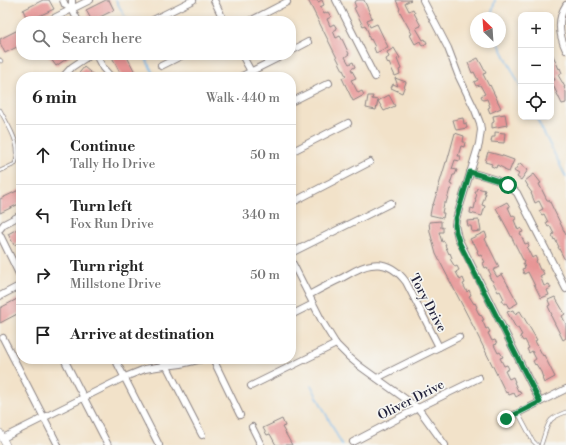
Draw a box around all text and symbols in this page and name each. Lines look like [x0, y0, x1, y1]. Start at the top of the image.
north arrow [470, 12, 506, 48]
map controls [518, 12, 554, 120]
button: + [518, 12, 554, 48]
search box [16, 16, 296, 60]
icon: search [30, 27, 52, 49]
text: Search here [62, 29, 142, 48]
button: − [518, 48, 554, 84]
button: locate [518, 84, 554, 120]
text: 6 min [32, 87, 77, 109]
text: Walk · 440 m [206, 90, 280, 106]
text: Continue [70, 137, 135, 156]
icon: ahead [32, 144, 54, 166]
text: 50 m [250, 147, 280, 163]
text: Tally Ho Drive [70, 156, 155, 172]
route start [499, 176, 517, 194]
text: Turn left [70, 197, 132, 216]
icon: left [32, 204, 54, 226]
text: 340 m [242, 207, 280, 223]
text: Fox Run Drive [70, 216, 154, 232]
text: Turn right [70, 257, 144, 276]
icon: right [32, 264, 54, 286]
text: 50 m [250, 267, 280, 283]
street label: Tory Drive [406, 271, 450, 335]
text: Millstone Drive [70, 276, 161, 292]
icon: arrive [32, 324, 54, 346]
text: Arrive at destination [70, 325, 214, 344]
street label: Oliver Drive [375, 376, 447, 424]
route end [497, 410, 515, 428]

